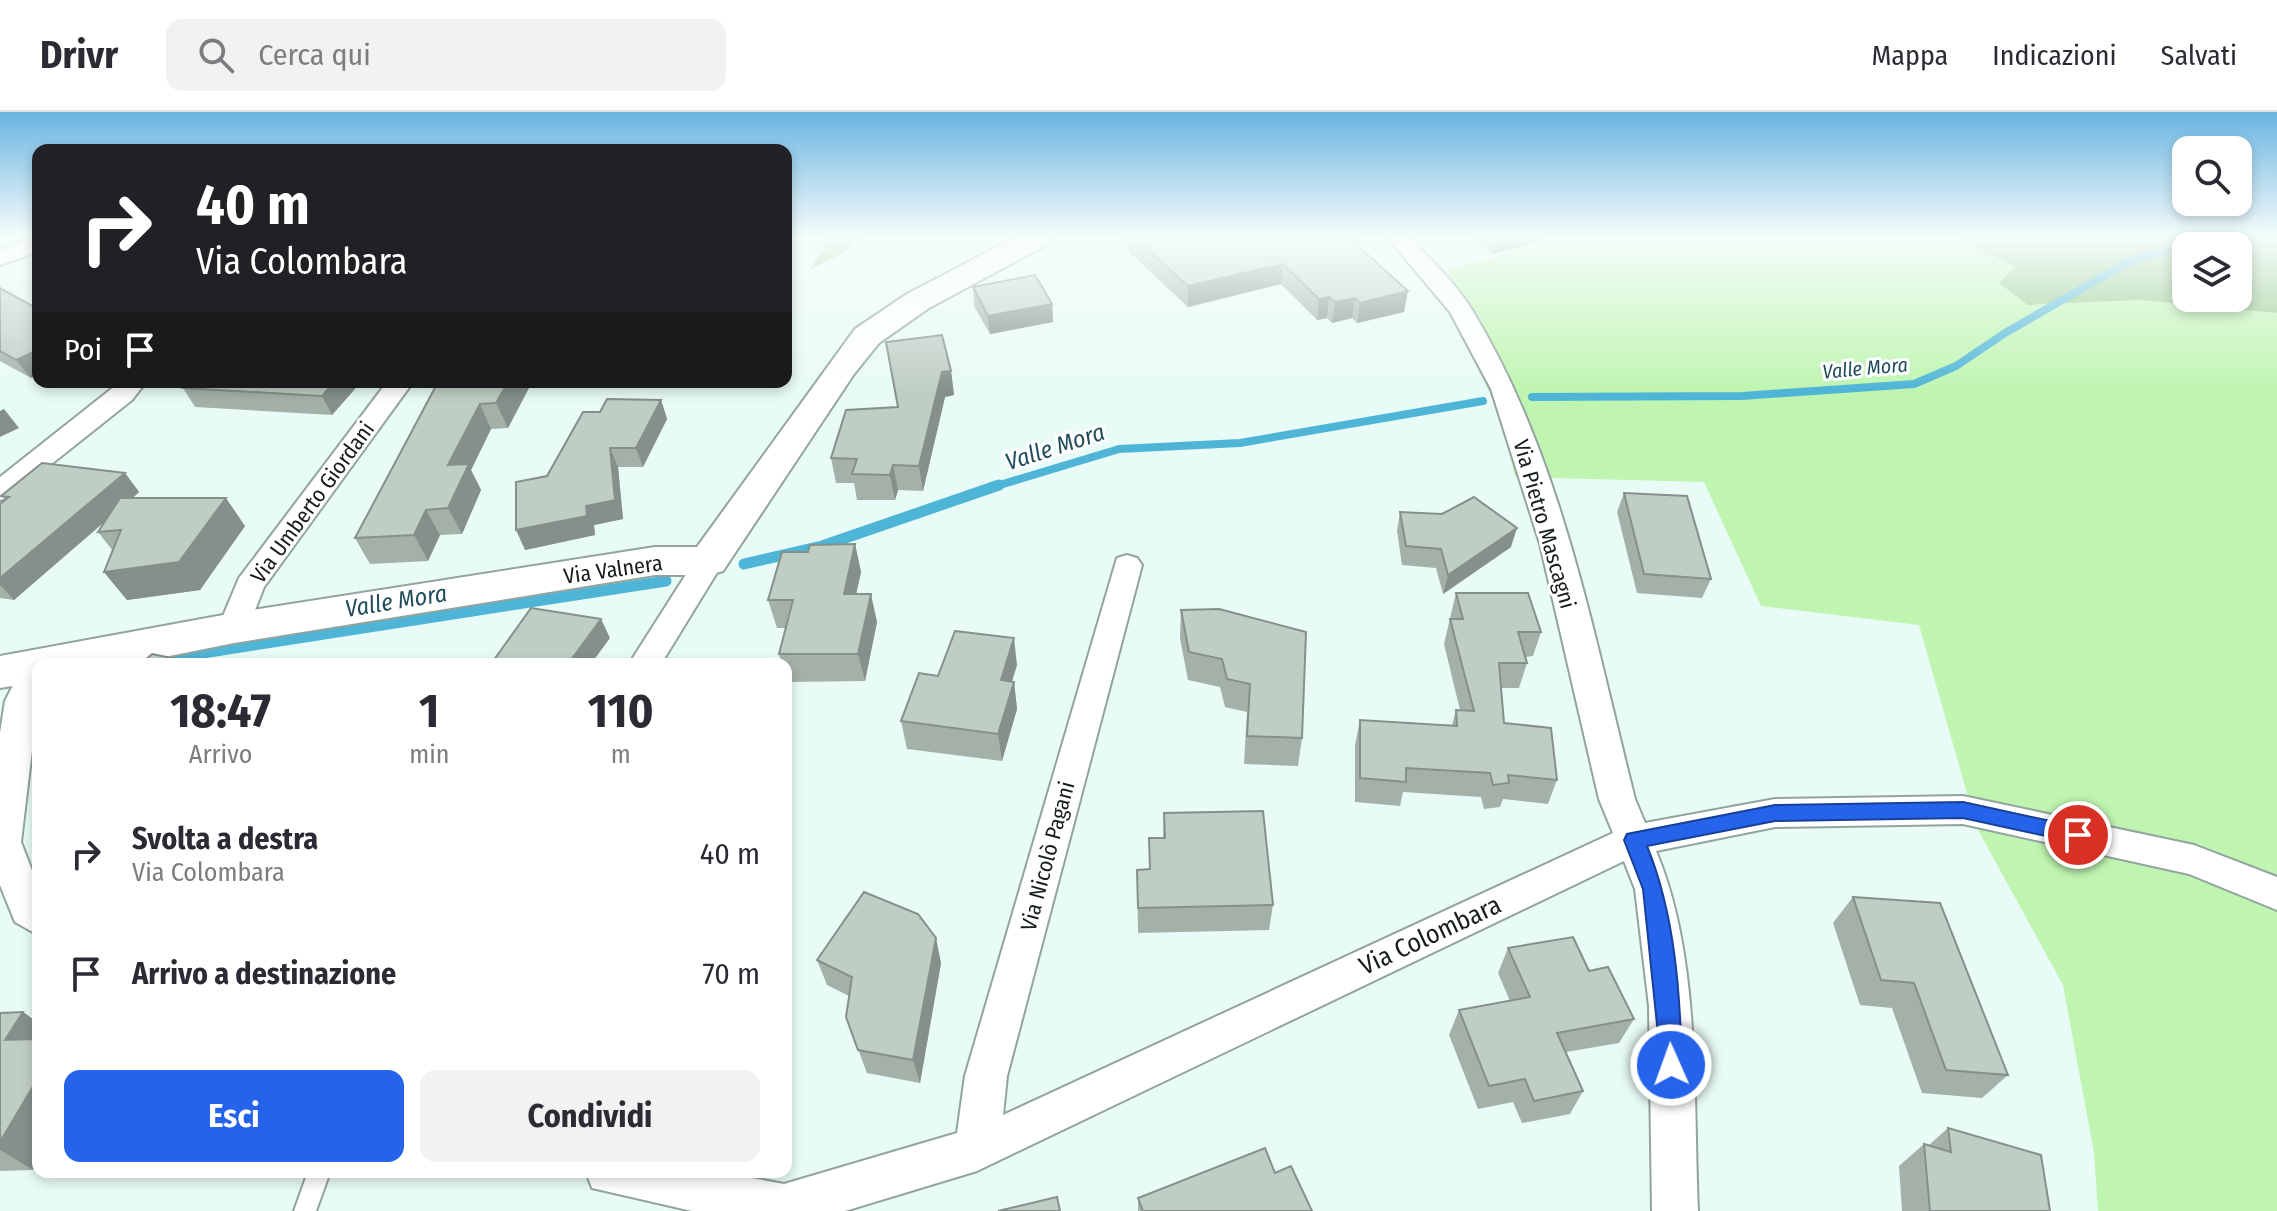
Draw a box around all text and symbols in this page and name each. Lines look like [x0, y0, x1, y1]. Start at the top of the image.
search box [166, 19, 726, 91]
text: Drivr [40, 32, 118, 78]
icon: search [194, 33, 238, 77]
text: Cerca qui [258, 37, 371, 73]
text: Mappa [1871, 39, 1948, 72]
text: Indicazioni [1992, 39, 2117, 72]
text: Salvati [2161, 39, 2237, 72]
map controls [2172, 136, 2252, 312]
button: search [2172, 136, 2252, 216]
text: 40 m [196, 172, 310, 239]
icon: right [64, 176, 168, 280]
button: layers [2172, 232, 2252, 312]
text: Via Colombara [196, 240, 408, 284]
icon: arrive [118, 328, 162, 372]
text: Poi [64, 332, 102, 368]
water label: Valle Mora [1821, 352, 1909, 384]
street label: Via Umberto Giordani [245, 416, 380, 588]
water label: Valle Mora [1002, 418, 1108, 476]
street label: Via Pietro Mascagni [1507, 437, 1582, 612]
street label: Via Valnera [562, 549, 664, 590]
water label: Valle Mora [343, 579, 449, 623]
text: 18:47 [170, 682, 271, 740]
text: 1 [419, 682, 439, 740]
text: 110 [588, 682, 654, 740]
text: Arrivo [189, 739, 252, 770]
text: min [409, 739, 449, 770]
text: m [611, 739, 631, 770]
street label: Via Nicolò Pagani [1015, 779, 1080, 934]
pin [2044, 801, 2112, 869]
icon: arrive [2056, 813, 2100, 857]
text: Svolta a destra [132, 821, 318, 857]
icon: right [64, 832, 108, 876]
text: 40 m [700, 836, 760, 872]
text: Via Colombara [132, 857, 285, 888]
street label: Via Colombara [1354, 889, 1506, 982]
icon: arrive [64, 952, 108, 996]
text: Arrivo a destinazione [132, 956, 396, 992]
text: 70 m [702, 956, 760, 992]
position arrow [1629, 1023, 1713, 1107]
button: Esci [64, 1070, 404, 1162]
button: Condividi [420, 1070, 760, 1162]

